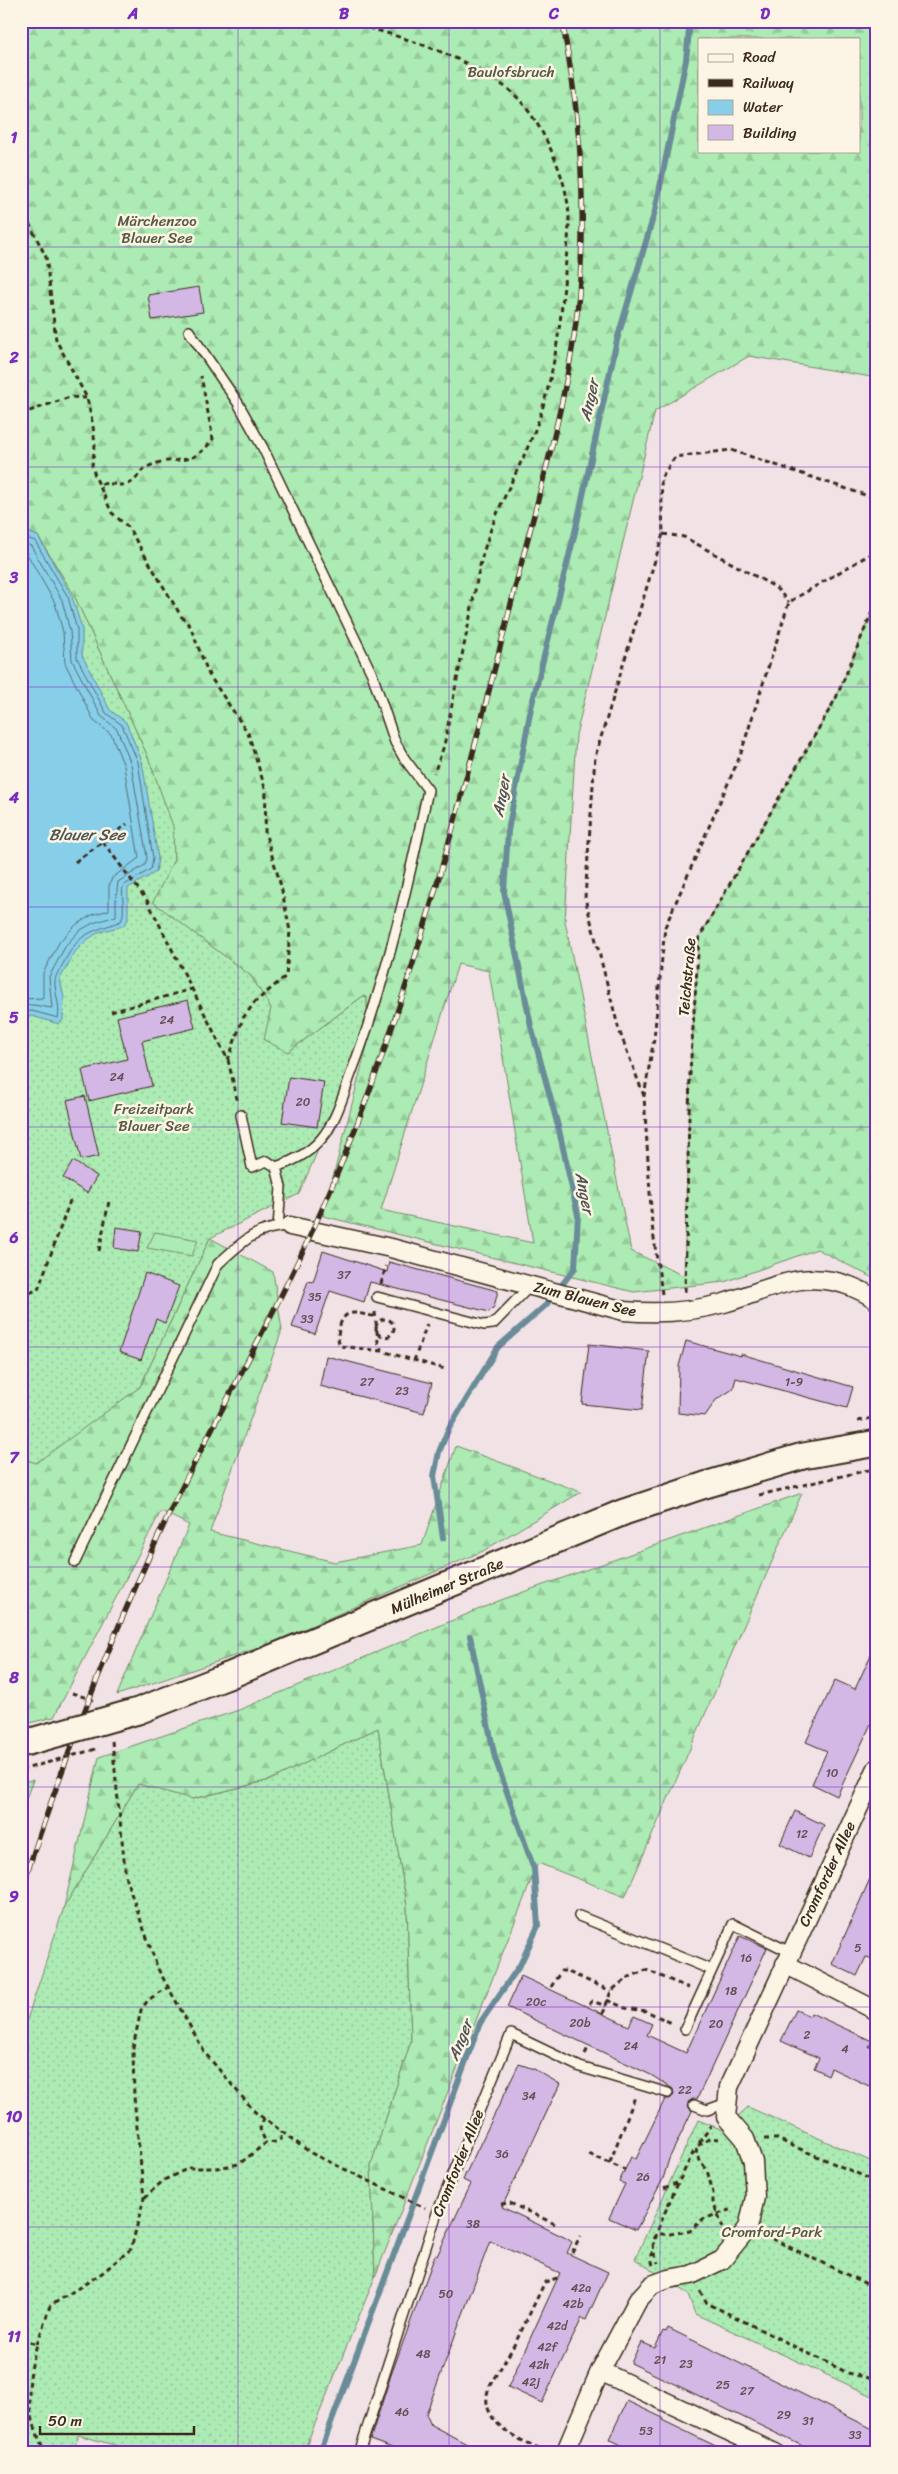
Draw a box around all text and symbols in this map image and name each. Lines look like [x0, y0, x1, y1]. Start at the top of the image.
text: A [127, 0, 138, 28]
text: B [339, 0, 350, 28]
text: C [548, 0, 560, 28]
text: D [760, 0, 770, 28]
legend [698, 38, 860, 152]
text: Road [743, 44, 776, 70]
park label: Baulofsbruch [467, 59, 555, 85]
text: Railway [743, 70, 794, 96]
text: Water [743, 94, 783, 120]
text: Building [743, 120, 797, 146]
text: 1 [11, 123, 18, 152]
park label: Märchenzoo Blauer See [117, 208, 197, 251]
text: 2 [8, 343, 19, 372]
water label: Anger [570, 374, 608, 425]
text: 3 [9, 563, 19, 592]
water label: Anger [483, 770, 519, 820]
text: 4 [8, 783, 19, 812]
water label: Blauer See [49, 820, 127, 849]
street label: Teichstraße [671, 936, 703, 1017]
text: 5 [9, 1003, 19, 1032]
house number: 24 [160, 1009, 175, 1031]
house number: 24 [110, 1066, 125, 1088]
house number: 20 [296, 1091, 311, 1113]
park label: Freizeitpark Blauer See [114, 1096, 194, 1139]
water label: Anger [567, 1169, 604, 1219]
text: 6 [8, 1223, 19, 1252]
house number: 37 [337, 1264, 352, 1286]
street label: Zum Blauen See [531, 1274, 639, 1324]
house number: 35 [308, 1286, 322, 1308]
house number: 33 [300, 1308, 314, 1330]
house number: 27 [360, 1371, 375, 1393]
house number: 1-9 [785, 1371, 803, 1393]
house number: 23 [395, 1380, 409, 1402]
text: 7 [9, 1443, 20, 1472]
street label: Mülheimer Straße [386, 1550, 508, 1622]
text: 8 [8, 1663, 19, 1692]
house number: 10 [826, 1762, 839, 1784]
street label: Cromforder Allee [791, 1817, 863, 1931]
house number: 12 [796, 1823, 808, 1845]
text: 9 [9, 1882, 19, 1911]
house number: 5 [854, 1937, 862, 1959]
house number: 16 [740, 1947, 752, 1969]
house number: 18 [725, 1980, 737, 2002]
house number: 20c [526, 1991, 546, 2013]
house number: 20b [569, 2012, 591, 2034]
water label: Anger [438, 2013, 482, 2066]
house number: 20 [709, 2013, 724, 2035]
house number: 2 [804, 2024, 811, 2046]
house number: 24 [624, 2035, 639, 2057]
house number: 4 [841, 2038, 849, 2060]
house number: 22 [678, 2079, 692, 2101]
house number: 34 [522, 2085, 537, 2107]
text: 10 [6, 2102, 22, 2131]
street label: Cromforder Allee [425, 2105, 491, 2221]
house number: 36 [495, 2143, 509, 2165]
house number: 26 [636, 2166, 650, 2188]
house number: 38 [466, 2213, 480, 2235]
park label: Cromford-Park [722, 2219, 823, 2245]
house number: 42a [571, 2277, 591, 2299]
house number: 50 [439, 2283, 454, 2305]
house number: 42b [562, 2293, 584, 2315]
house number: 42d [547, 2315, 569, 2337]
text: 11 [7, 2322, 21, 2351]
house number: 42f [537, 2336, 559, 2358]
house number: 48 [416, 2343, 430, 2365]
house number: 21 [654, 2349, 666, 2371]
house number: 23 [679, 2353, 693, 2375]
house number: 42h [529, 2354, 549, 2376]
house number: 42j [522, 2371, 540, 2393]
house number: 25 [716, 2374, 730, 2396]
house number: 27 [740, 2380, 755, 2402]
house number: 46 [395, 2401, 409, 2423]
scale bar [40, 2404, 194, 2436]
house number: 29 [777, 2404, 791, 2426]
text: 50 m [48, 2408, 83, 2434]
house number: 31 [802, 2410, 814, 2432]
house number: 53 [639, 2420, 653, 2442]
house number: 33 [848, 2424, 862, 2446]

